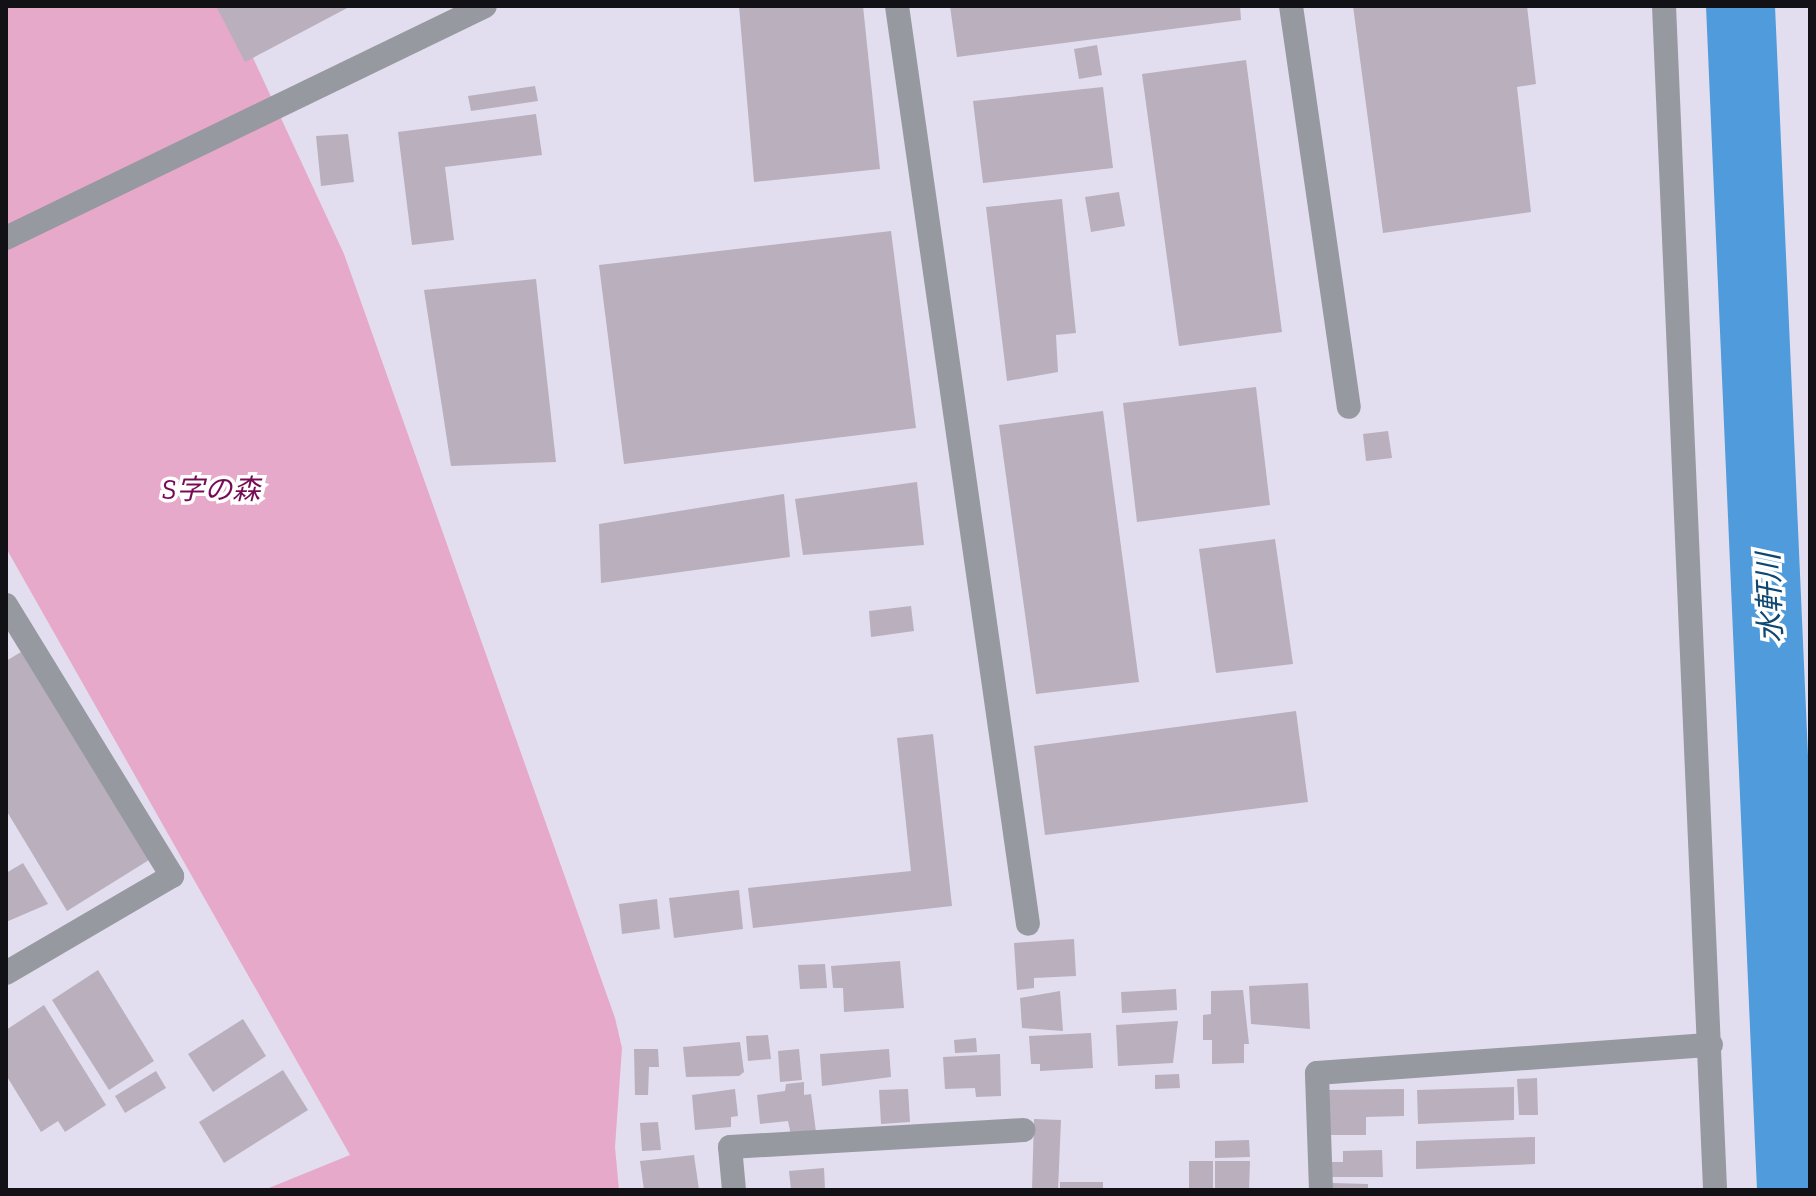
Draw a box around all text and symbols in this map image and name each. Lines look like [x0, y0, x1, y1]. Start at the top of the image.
park label: S字の森 [162, 473, 260, 507]
water label: 水軒川 [1750, 552, 1790, 644]

